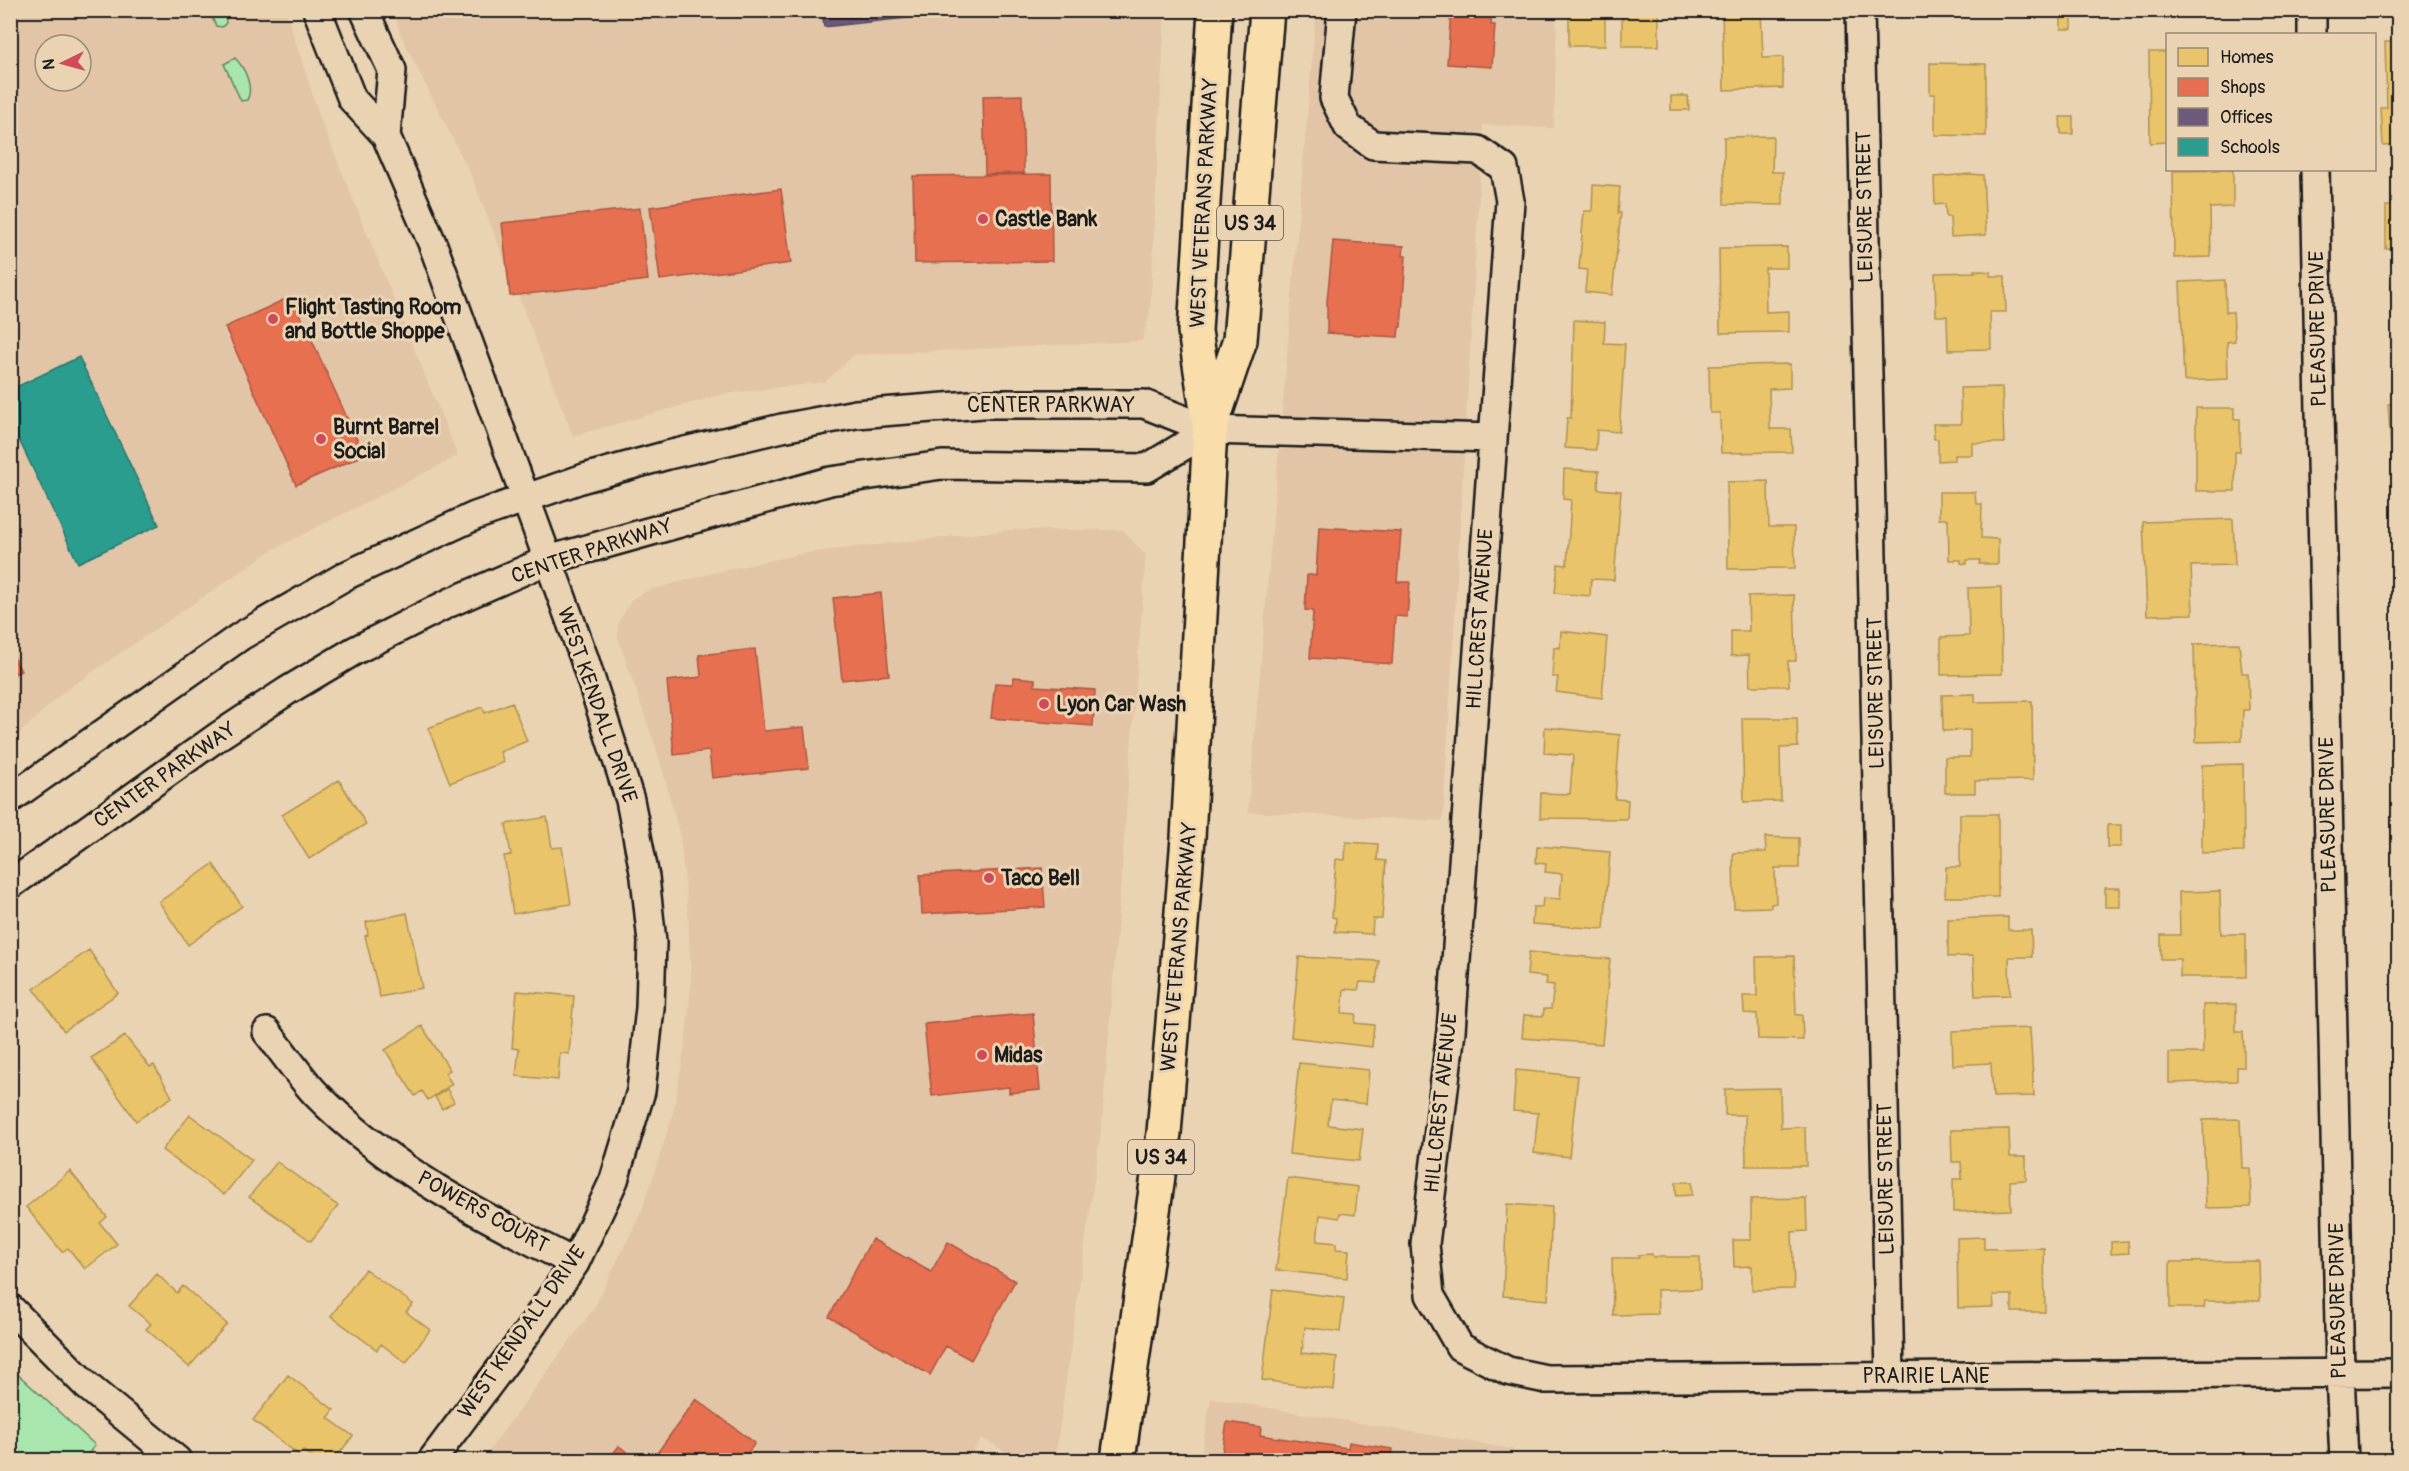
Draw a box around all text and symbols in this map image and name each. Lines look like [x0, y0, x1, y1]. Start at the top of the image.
north arrow [33, 33, 93, 93]
legend [2166, 33, 2376, 171]
text: Homes [2220, 46, 2273, 69]
text: N [39, 58, 59, 70]
text: Shops [2220, 76, 2265, 99]
street label: WEST VETERANS PARKWAY [1184, 77, 1224, 329]
text: Offices [2220, 106, 2272, 129]
street label: LEISURE STREET [1850, 130, 1880, 283]
text: Schools [2220, 136, 2280, 159]
place label: Castle Bank [995, 206, 1097, 233]
road number: US 34 [1217, 206, 1283, 240]
marker: Castle Bank [976, 212, 990, 226]
street label: PLEASURE DRIVE [2303, 250, 2333, 407]
place label: Flight Tasting Room and Bottle Shoppe [285, 294, 462, 345]
marker: Flight Tasting Room and Bottle Shoppe [266, 312, 280, 326]
street label: CENTER PARKWAY [967, 392, 1135, 419]
place label: Burnt Barrel Social [333, 414, 439, 465]
marker: Burnt Barrel Social [314, 432, 328, 446]
street label: CENTER PARKWAY [508, 512, 676, 590]
street label: HILLCREST AVENUE [1460, 528, 1500, 710]
street label: WEST KENDALL DRIVE [551, 604, 643, 807]
street label: LEISURE STREET [1861, 616, 1891, 769]
place label: Lyon Car Wash [1056, 691, 1186, 718]
marker: Lyon Car Wash [1037, 697, 1051, 711]
street label: CENTER PARKWAY [88, 716, 242, 834]
street label: PLEASURE DRIVE [2313, 736, 2343, 893]
street label: WEST VETERANS PARKWAY [1155, 821, 1203, 1073]
place label: Taco Bell [1000, 865, 1080, 892]
marker: Taco Bell [982, 871, 996, 885]
street label: HILLCREST AVENUE [1418, 1011, 1464, 1195]
place label: Midas [994, 1042, 1043, 1069]
marker: Midas [975, 1048, 989, 1062]
street label: LEISURE STREET [1871, 1102, 1901, 1255]
road number: US 34 [1128, 1140, 1194, 1174]
street label: POWERS COURT [413, 1165, 554, 1259]
street label: PLEASURE DRIVE [2323, 1222, 2353, 1379]
street label: WEST KENDALL DRIVE [452, 1240, 592, 1424]
street label: PRAIRIE LANE [1862, 1363, 1990, 1390]

